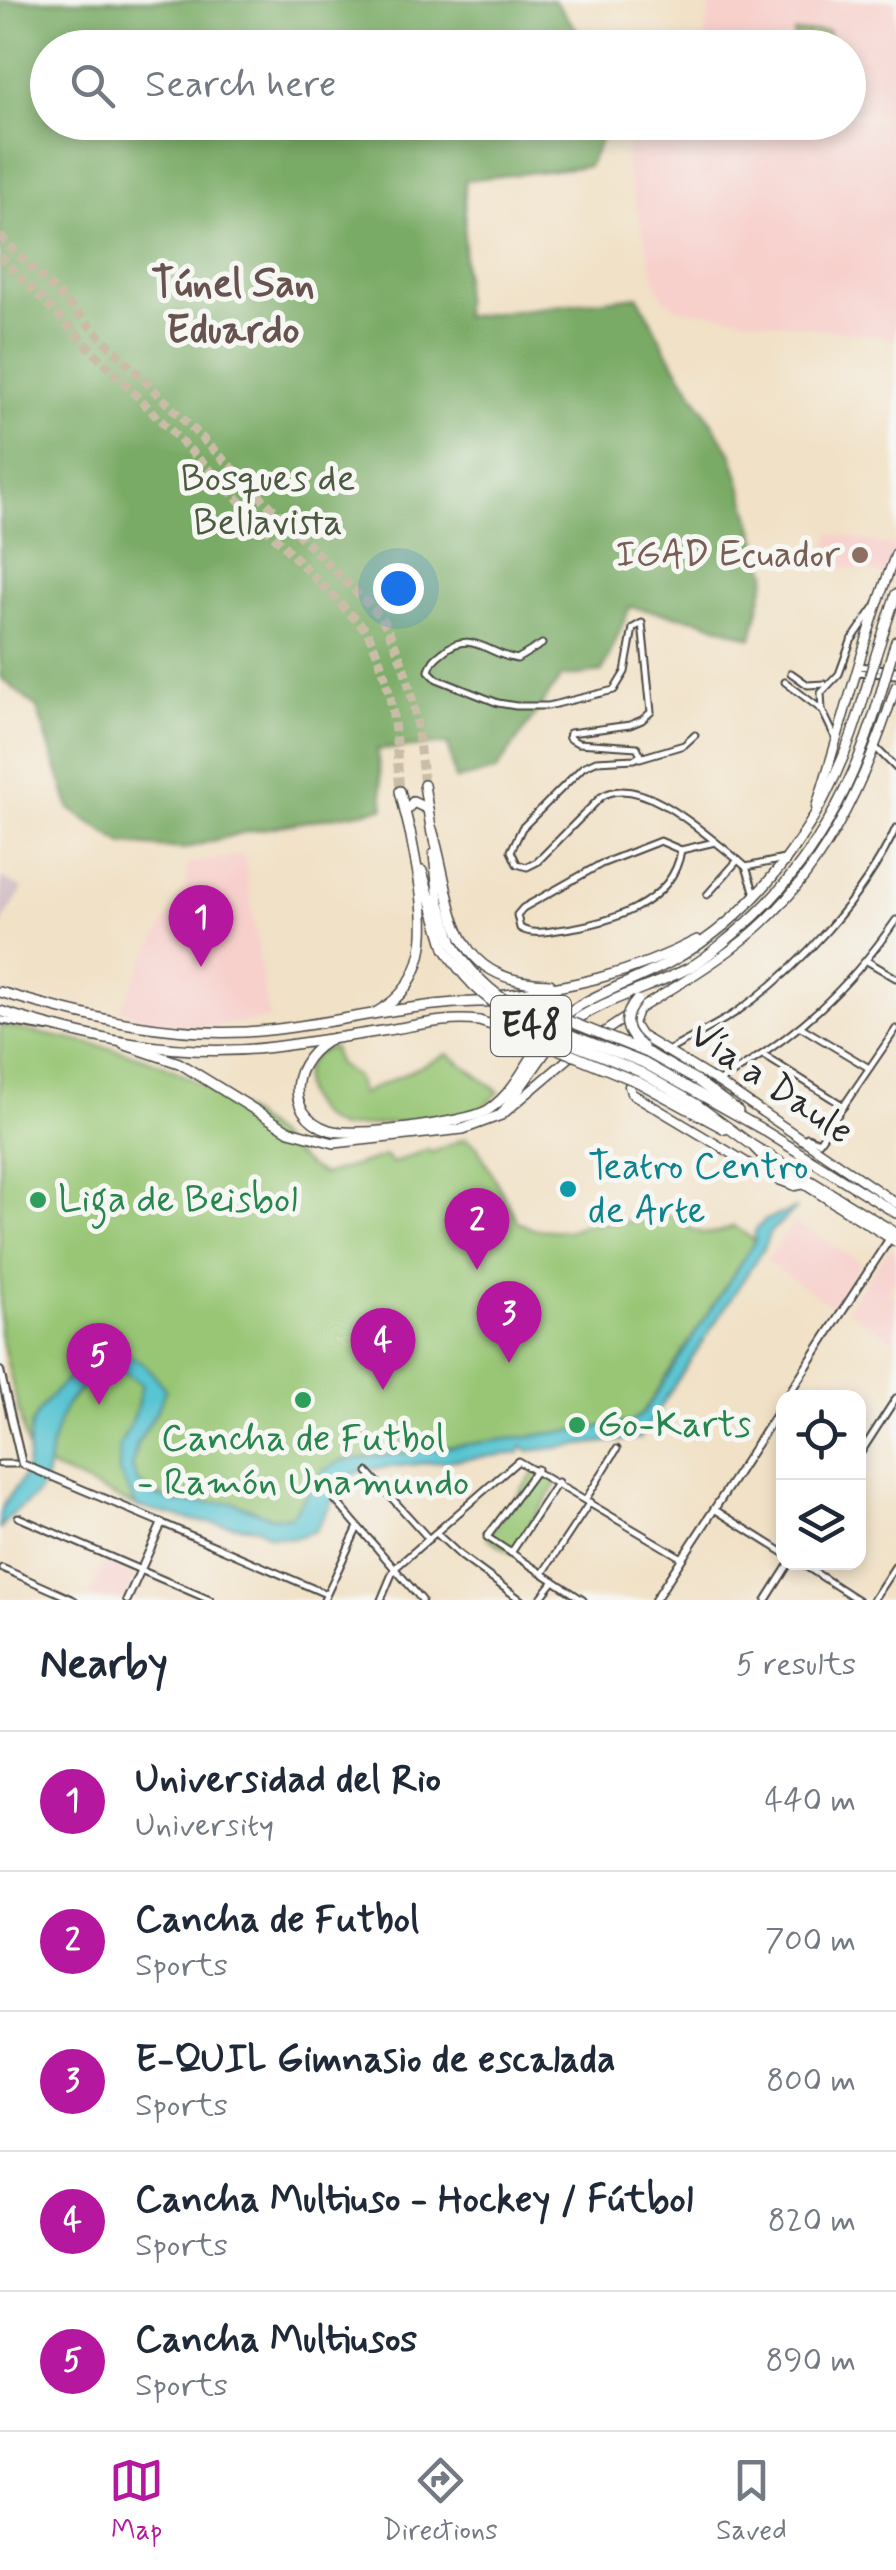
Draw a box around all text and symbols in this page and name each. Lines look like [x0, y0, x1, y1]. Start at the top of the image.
search box [30, 30, 866, 140]
icon: search [65, 58, 120, 113]
text: Search here [145, 61, 336, 110]
district label: Túnel San Eduardo [151, 259, 315, 357]
park label: Bosques de Bellavista [181, 455, 355, 548]
place label: IGAD Ecuador [616, 531, 840, 580]
marker: IGAD Ecuador [849, 544, 871, 566]
your location [373, 563, 424, 614]
pin: 1 [168, 884, 234, 967]
road number: E48 [491, 996, 571, 1056]
street label: Vía a Daule [680, 1011, 862, 1157]
place label: Teatro Centro de Arte [588, 1143, 809, 1236]
place label: Liga de Beisbol [58, 1176, 298, 1229]
marker: Teatro Centro de Arte [557, 1178, 579, 1200]
pin: 2 [444, 1188, 510, 1270]
marker: Liga de Beisbol [27, 1189, 49, 1211]
pin: 3 [476, 1280, 542, 1363]
pin: 4 [350, 1308, 416, 1390]
pin: 5 [66, 1322, 132, 1405]
marker: Cancha de Futbol - Ramón Unamundo [292, 1389, 314, 1411]
map controls [776, 1390, 866, 1570]
button: locate [776, 1390, 866, 1480]
place label: Go-Karts [597, 1401, 751, 1450]
marker: Go-Karts [566, 1414, 588, 1436]
place label: Cancha de Futbol - Ramón Unamundo [137, 1415, 469, 1508]
button: layers [776, 1480, 866, 1570]
text: Nearby [40, 1638, 168, 1693]
text: 5 results [736, 1644, 856, 1686]
text: Universidad del Rio [135, 1756, 441, 1805]
text: 1 [65, 1780, 80, 1822]
text: 440 m [765, 1780, 856, 1822]
text: University [135, 1805, 274, 1847]
text: Cancha de Futbol [135, 1896, 419, 1945]
text: 2 [65, 1920, 80, 1962]
text: 700 m [765, 1920, 856, 1962]
text: Sports [135, 1945, 228, 1987]
text: E-QUIL Gimnasio de escalada [135, 2036, 616, 2085]
text: 3 [65, 2060, 80, 2102]
text: 800 m [766, 2060, 856, 2102]
text: Sports [135, 2085, 228, 2127]
text: Cancha Multiuso - Hockey / Fútbol [135, 2176, 693, 2225]
text: 4 [63, 2200, 82, 2242]
text: 820 m [768, 2200, 856, 2242]
text: Sports [135, 2225, 228, 2267]
text: Cancha Multiusos [135, 2316, 417, 2365]
text: 5 [63, 2340, 82, 2382]
text: 890 m [766, 2340, 856, 2382]
text: Sports [135, 2365, 228, 2407]
tab: Map [109, 2453, 164, 2550]
tab: Directions [383, 2453, 498, 2550]
tab: Saved [716, 2453, 787, 2550]

